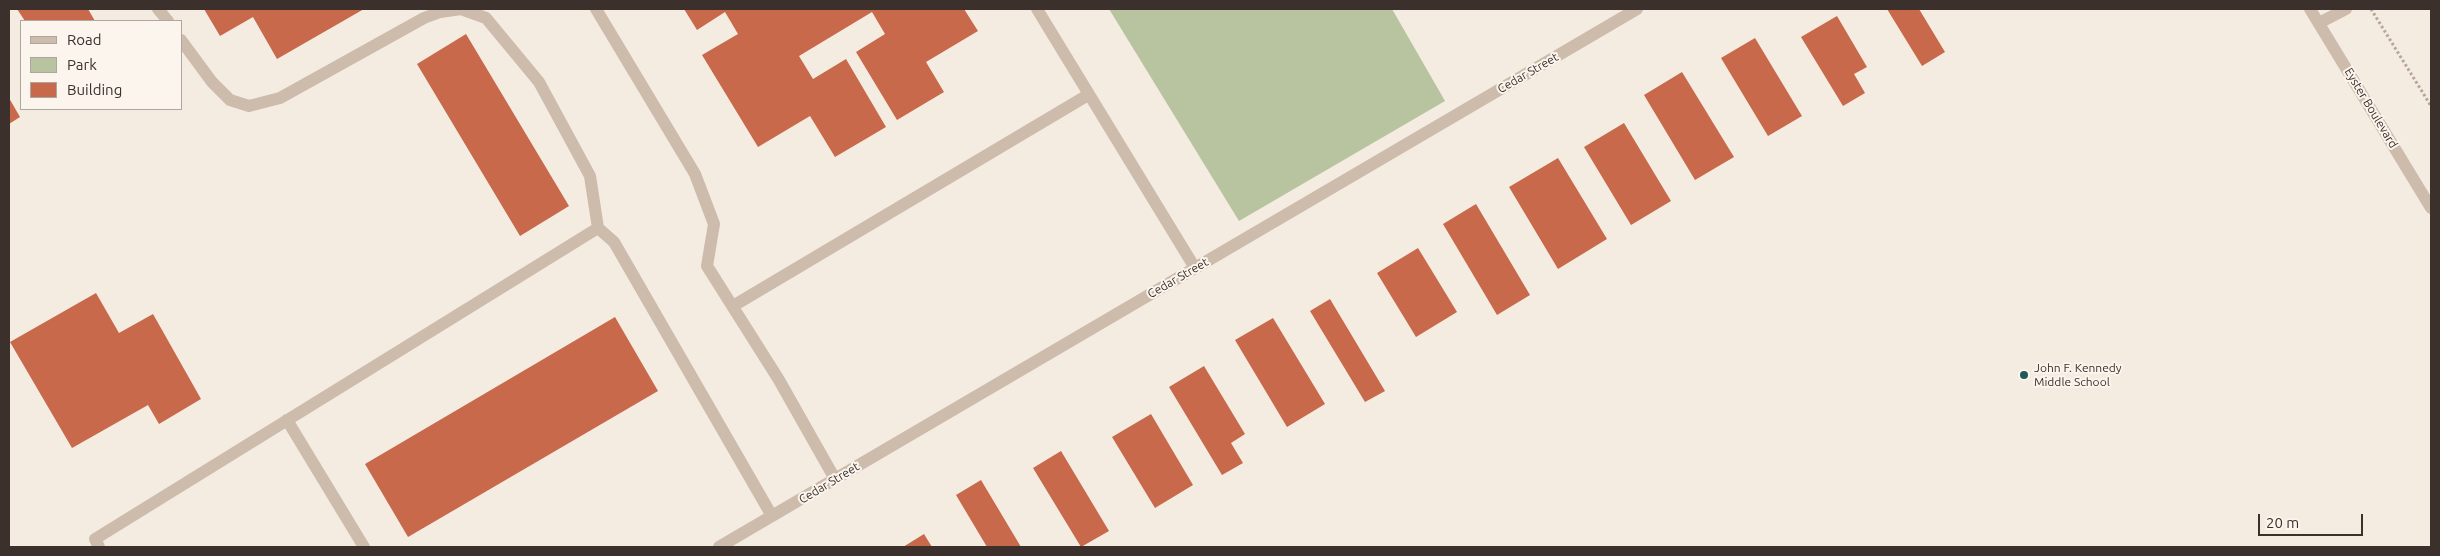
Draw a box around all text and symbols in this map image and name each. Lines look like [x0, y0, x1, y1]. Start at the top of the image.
legend [20, 20, 182, 110]
text: Road [67, 31, 102, 48]
street label: Cedar Street [1495, 50, 1561, 96]
text: Park [67, 56, 97, 73]
street label: Eyster Boulevard [2341, 65, 2401, 151]
text: Building [67, 81, 122, 98]
street label: Cedar Street [1145, 255, 1211, 301]
place label: John F. Kennedy Middle School [2034, 361, 2122, 389]
marker: John F. Kennedy Middle School [2018, 369, 2030, 381]
street label: Cedar Street [796, 459, 862, 507]
scale bar [2260, 504, 2365, 536]
text: 20 m [2266, 514, 2299, 531]

